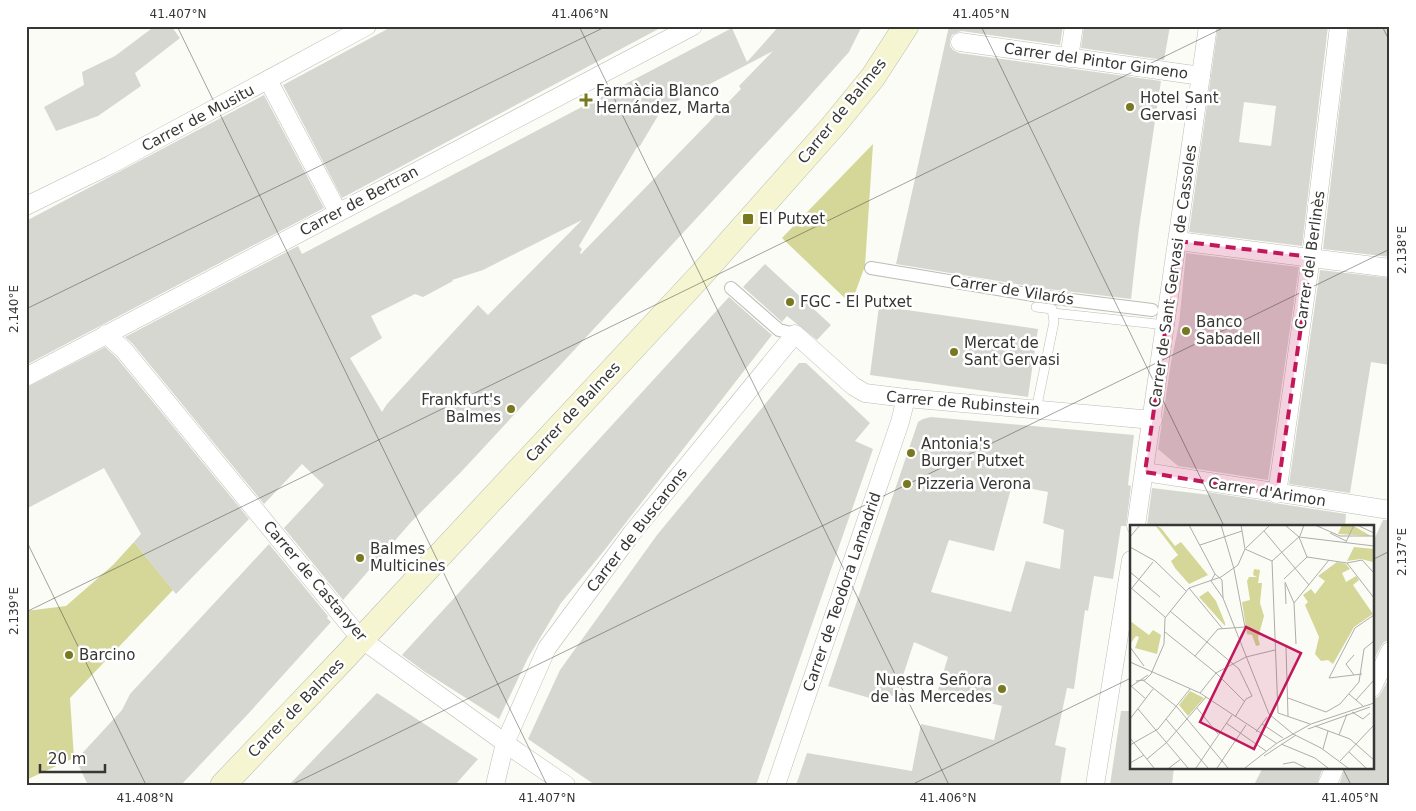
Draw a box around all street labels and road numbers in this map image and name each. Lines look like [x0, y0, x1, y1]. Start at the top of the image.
street label: Carrer del Pintor Gimeno [1003, 39, 1189, 83]
street label: Carrer de Balmes [794, 55, 890, 167]
street label: Carrer de Musitu [139, 81, 257, 155]
street label: Carrer de Sant Gervasi de Cassoles [1146, 143, 1200, 408]
street label: Carrer de Bertran [297, 162, 421, 240]
street label: Carrer del Berlinès [1291, 189, 1329, 330]
street label: Carrer de Vilarós [949, 271, 1075, 309]
street label: Carrer de Balmes [522, 358, 624, 466]
street label: Carrer de Rubinstein [885, 387, 1041, 419]
street label: Carrer de Buscarons [583, 464, 691, 596]
street label: Carrer d'Arimon [1207, 474, 1327, 510]
street label: Carrer de Teodora Lamadrid [799, 490, 885, 694]
street label: Carrer de Castanyer [259, 517, 371, 645]
street label: Carrer de Balmes [244, 655, 348, 761]

